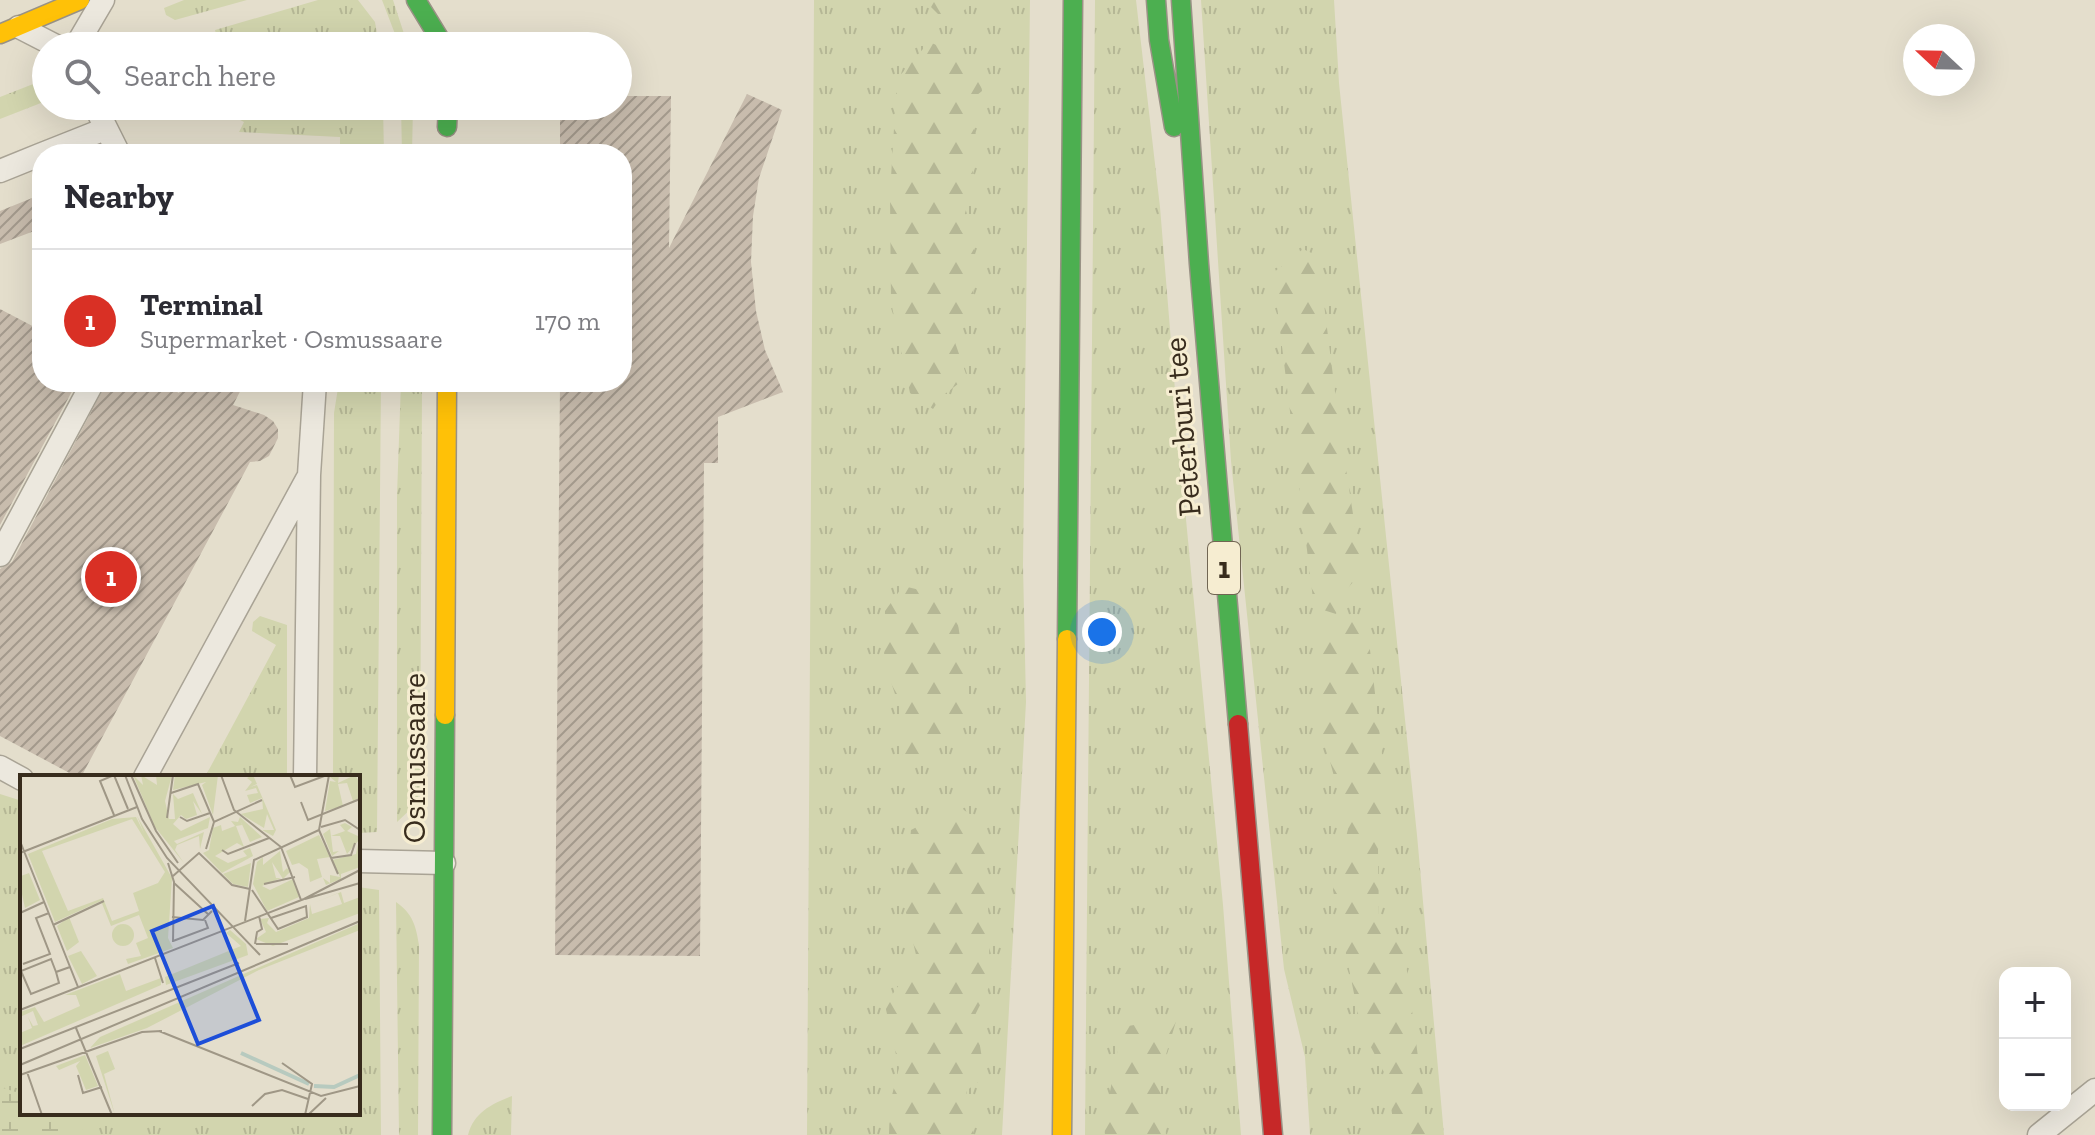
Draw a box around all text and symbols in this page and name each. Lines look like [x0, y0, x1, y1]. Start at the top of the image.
north arrow [1903, 24, 1975, 96]
search box [32, 32, 632, 120]
icon: search [60, 54, 104, 98]
text: Search here [124, 58, 276, 94]
text: Nearby [64, 176, 174, 217]
text: Terminal [140, 287, 263, 323]
text: 1 [85, 305, 95, 337]
text: 170 m [535, 305, 600, 337]
text: Supermarket · Osmussaare [140, 323, 442, 355]
street label: Peterburi tee [1155, 336, 1209, 518]
road number: 1 [1208, 542, 1240, 594]
pin: 1 [85, 547, 137, 607]
your location [1082, 612, 1122, 652]
street label: Osmussaare [395, 673, 433, 843]
inset map [20, 775, 360, 1115]
map controls [1999, 967, 2071, 1111]
button: + [1999, 967, 2071, 1039]
button: − [1999, 1039, 2071, 1111]

